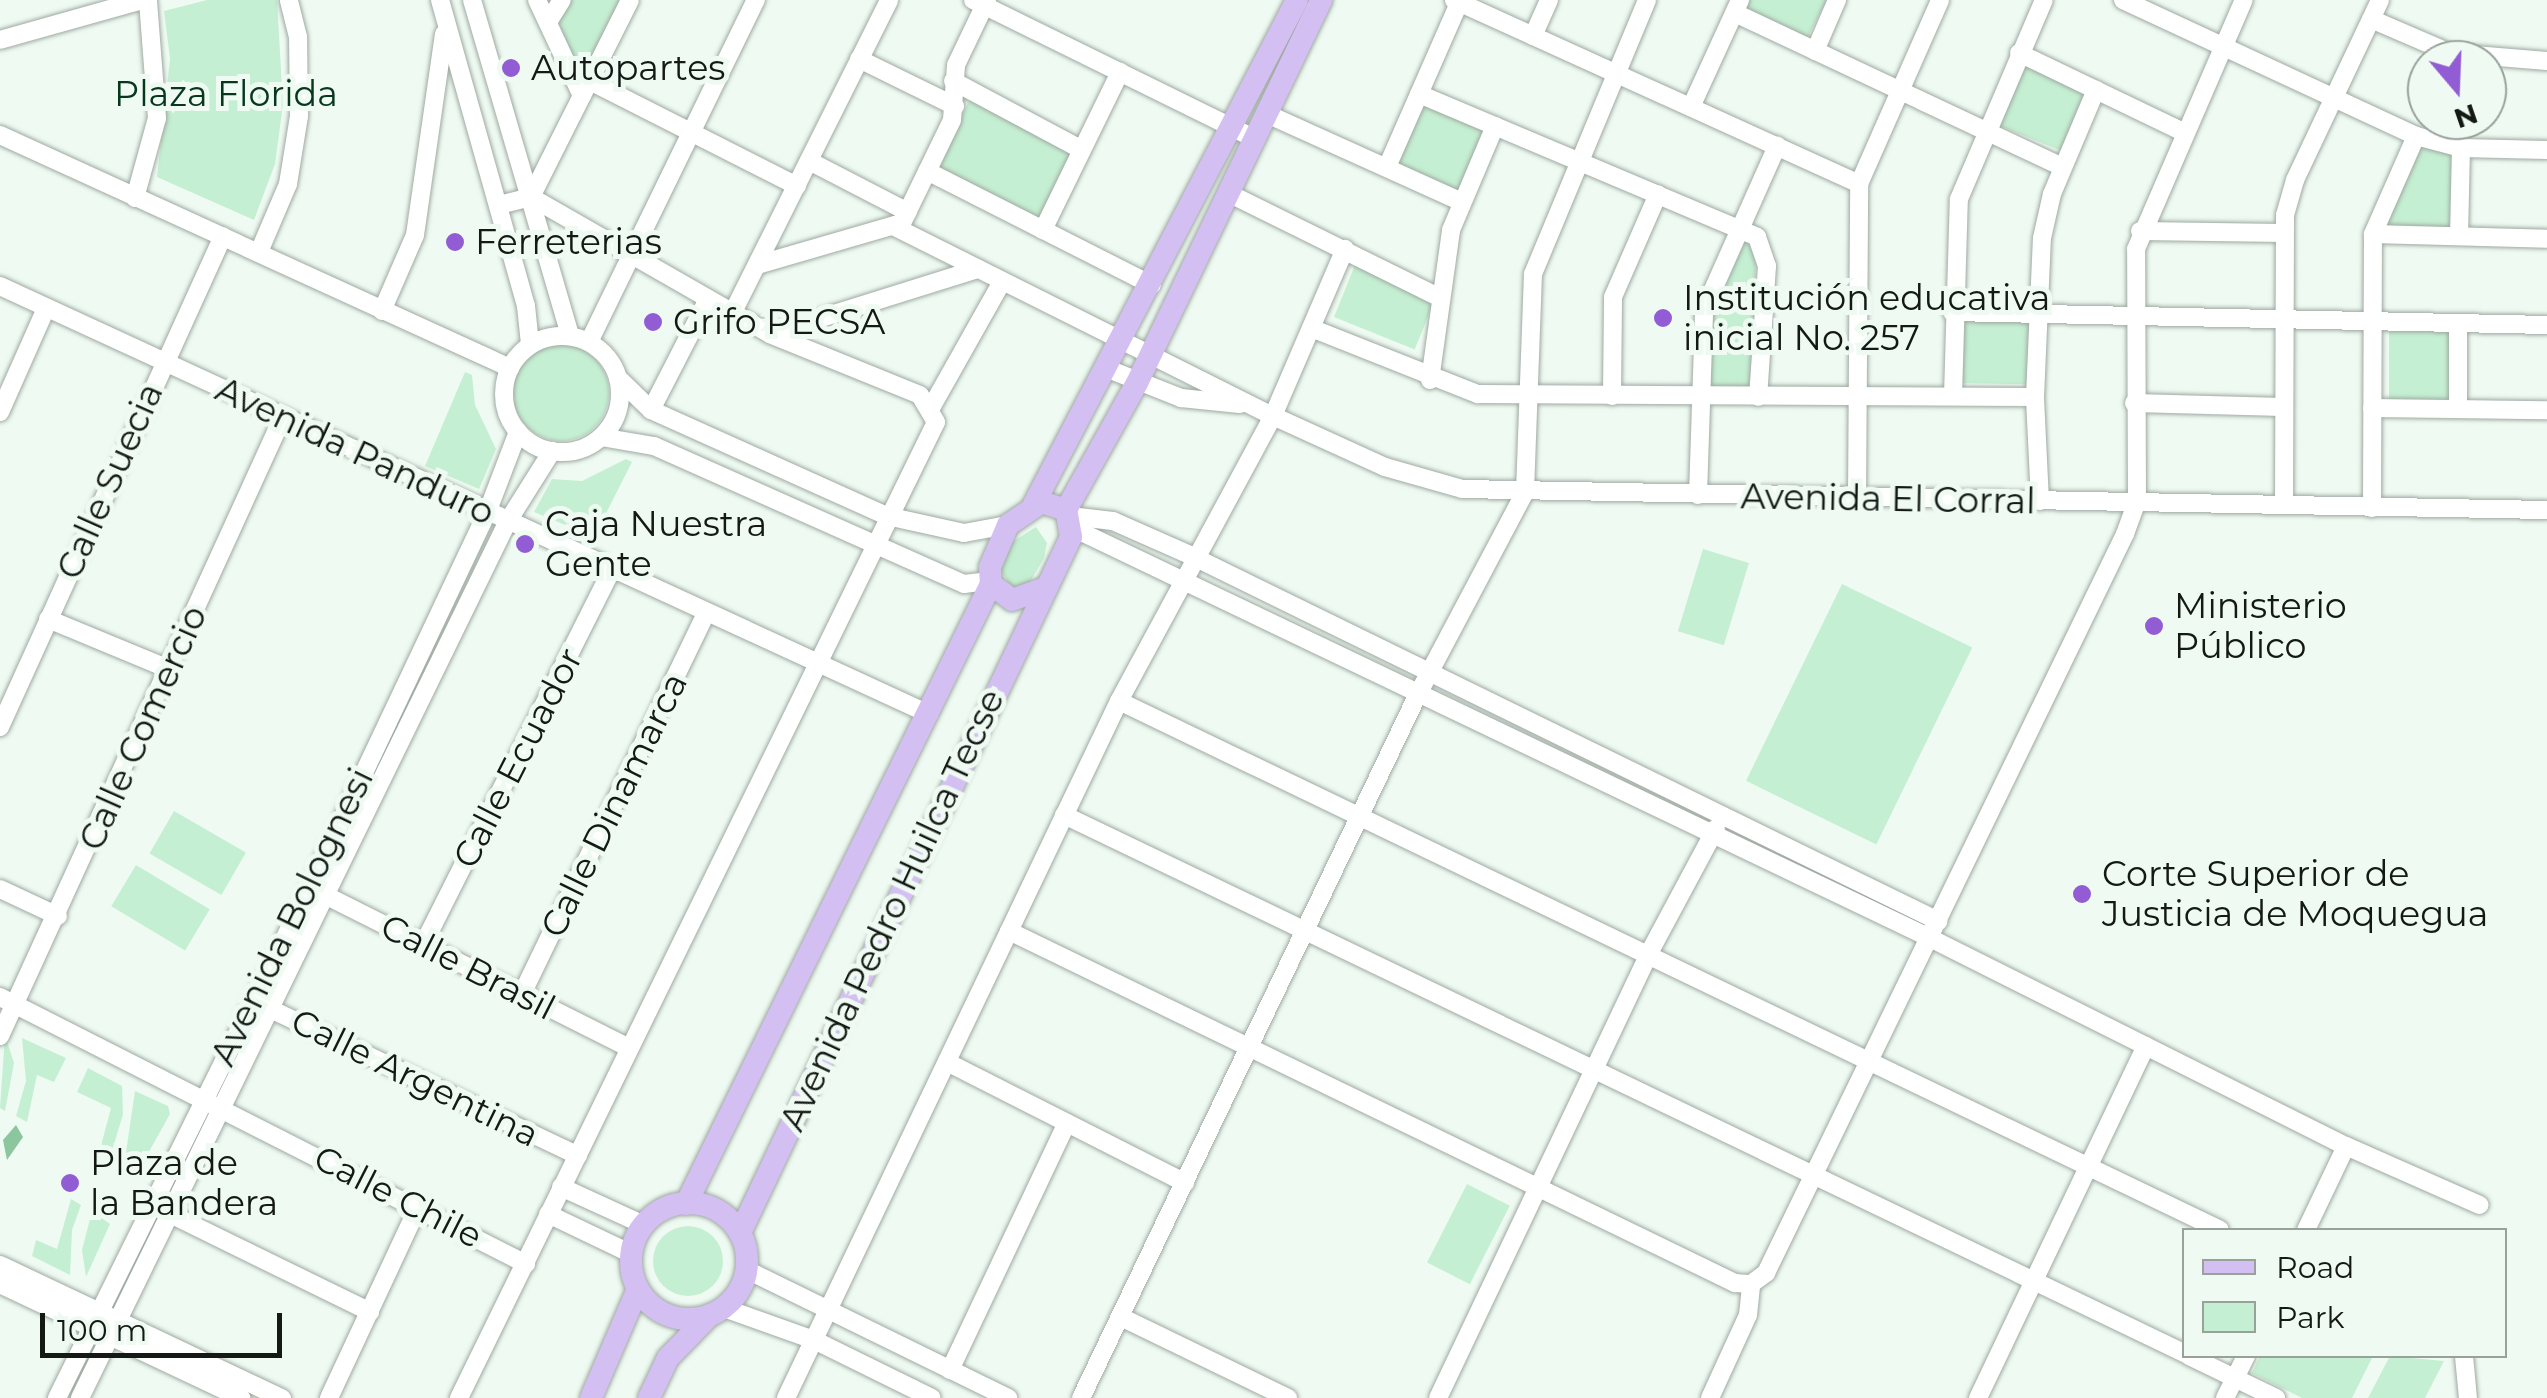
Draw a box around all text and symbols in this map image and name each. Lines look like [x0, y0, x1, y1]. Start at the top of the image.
north arrow [2407, 40, 2507, 140]
place label: Autopartes [531, 47, 725, 89]
marker: Autopartes [500, 57, 522, 79]
park label: Plaza Florida [114, 73, 338, 115]
text: N [2450, 97, 2482, 136]
place label: Ferreterias [475, 221, 662, 263]
marker: Ferreterias [444, 231, 466, 253]
place label: Institución educativa inicial No. 257 [1683, 277, 2050, 359]
place label: Grifo PECSA [673, 301, 885, 343]
marker: Institución educativa inicial No. 257 [1652, 307, 1674, 329]
marker: Grifo PECSA [642, 311, 664, 333]
street label: Avenida Panduro [209, 368, 501, 534]
street label: Calle Suecia [48, 377, 172, 585]
street label: Avenida El Corral [1740, 475, 2036, 523]
place label: Caja Nuestra Gente [545, 503, 767, 585]
marker: Caja Nuestra Gente [514, 533, 536, 555]
place label: Ministerio Público [2174, 585, 2347, 667]
street label: Calle Comercio [70, 599, 216, 857]
marker: Ministerio Público [2143, 615, 2165, 637]
street label: Calle Ecuador [445, 641, 591, 875]
street label: Calle Dinamarca [532, 666, 696, 944]
street label: Avenida Pedro Huilca Tecse [771, 683, 1013, 1137]
street label: Avenida Bolognesi [202, 762, 382, 1072]
place label: Corte Superior de Justicia de Moquegua [2102, 853, 2488, 935]
marker: Corte Superior de Justicia de Moquegua [2071, 883, 2093, 905]
street label: Calle Brasil [374, 905, 562, 1029]
street label: Calle Argentina [285, 1000, 545, 1156]
street label: Calle Chile [307, 1137, 489, 1257]
place label: Plaza de la Bandera [90, 1142, 278, 1224]
marker: Plaza de la Bandera [59, 1172, 81, 1194]
legend [2182, 1228, 2507, 1358]
text: Road [2276, 1249, 2354, 1286]
scale bar [45, 1293, 288, 1355]
text: Park [2276, 1299, 2345, 1336]
text: 100 m [57, 1312, 147, 1349]

